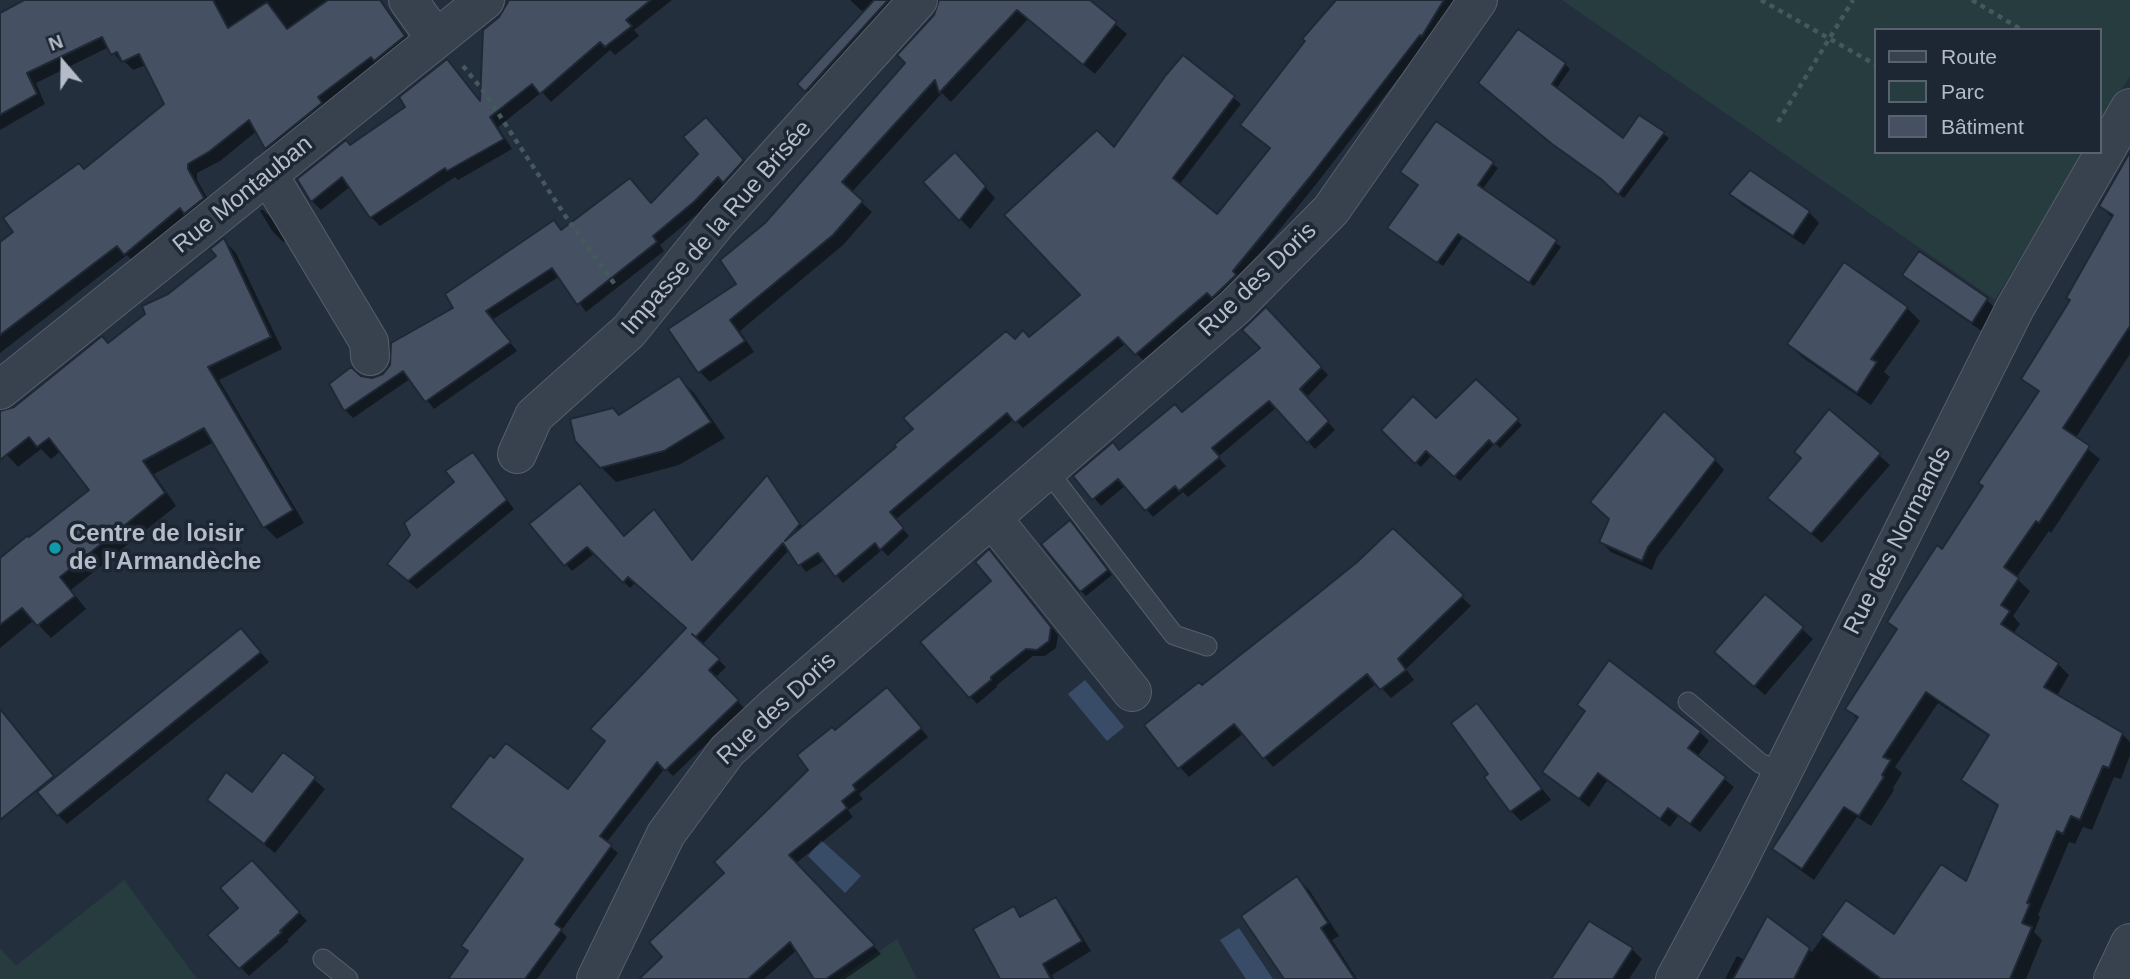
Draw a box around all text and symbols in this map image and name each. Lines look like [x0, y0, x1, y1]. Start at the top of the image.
north arrow [28, 28, 98, 98]
legend [1874, 28, 2102, 154]
text: N [46, 31, 66, 55]
text: Route [1941, 45, 1997, 68]
text: Parc [1941, 80, 1984, 103]
street label: Impasse de la Rue Brisée [616, 115, 818, 341]
text: Bâtiment [1941, 115, 2024, 138]
street label: Rue Montauban [168, 130, 318, 260]
street label: Rue des Doris [1193, 217, 1323, 343]
street label: Rue des Normands [1838, 442, 1958, 640]
place label: Centre de loisir de l'Armandèche [69, 520, 261, 576]
marker: Centre de loisir de l'Armandèche [47, 540, 63, 556]
street label: Rue des Doris [712, 647, 842, 771]

